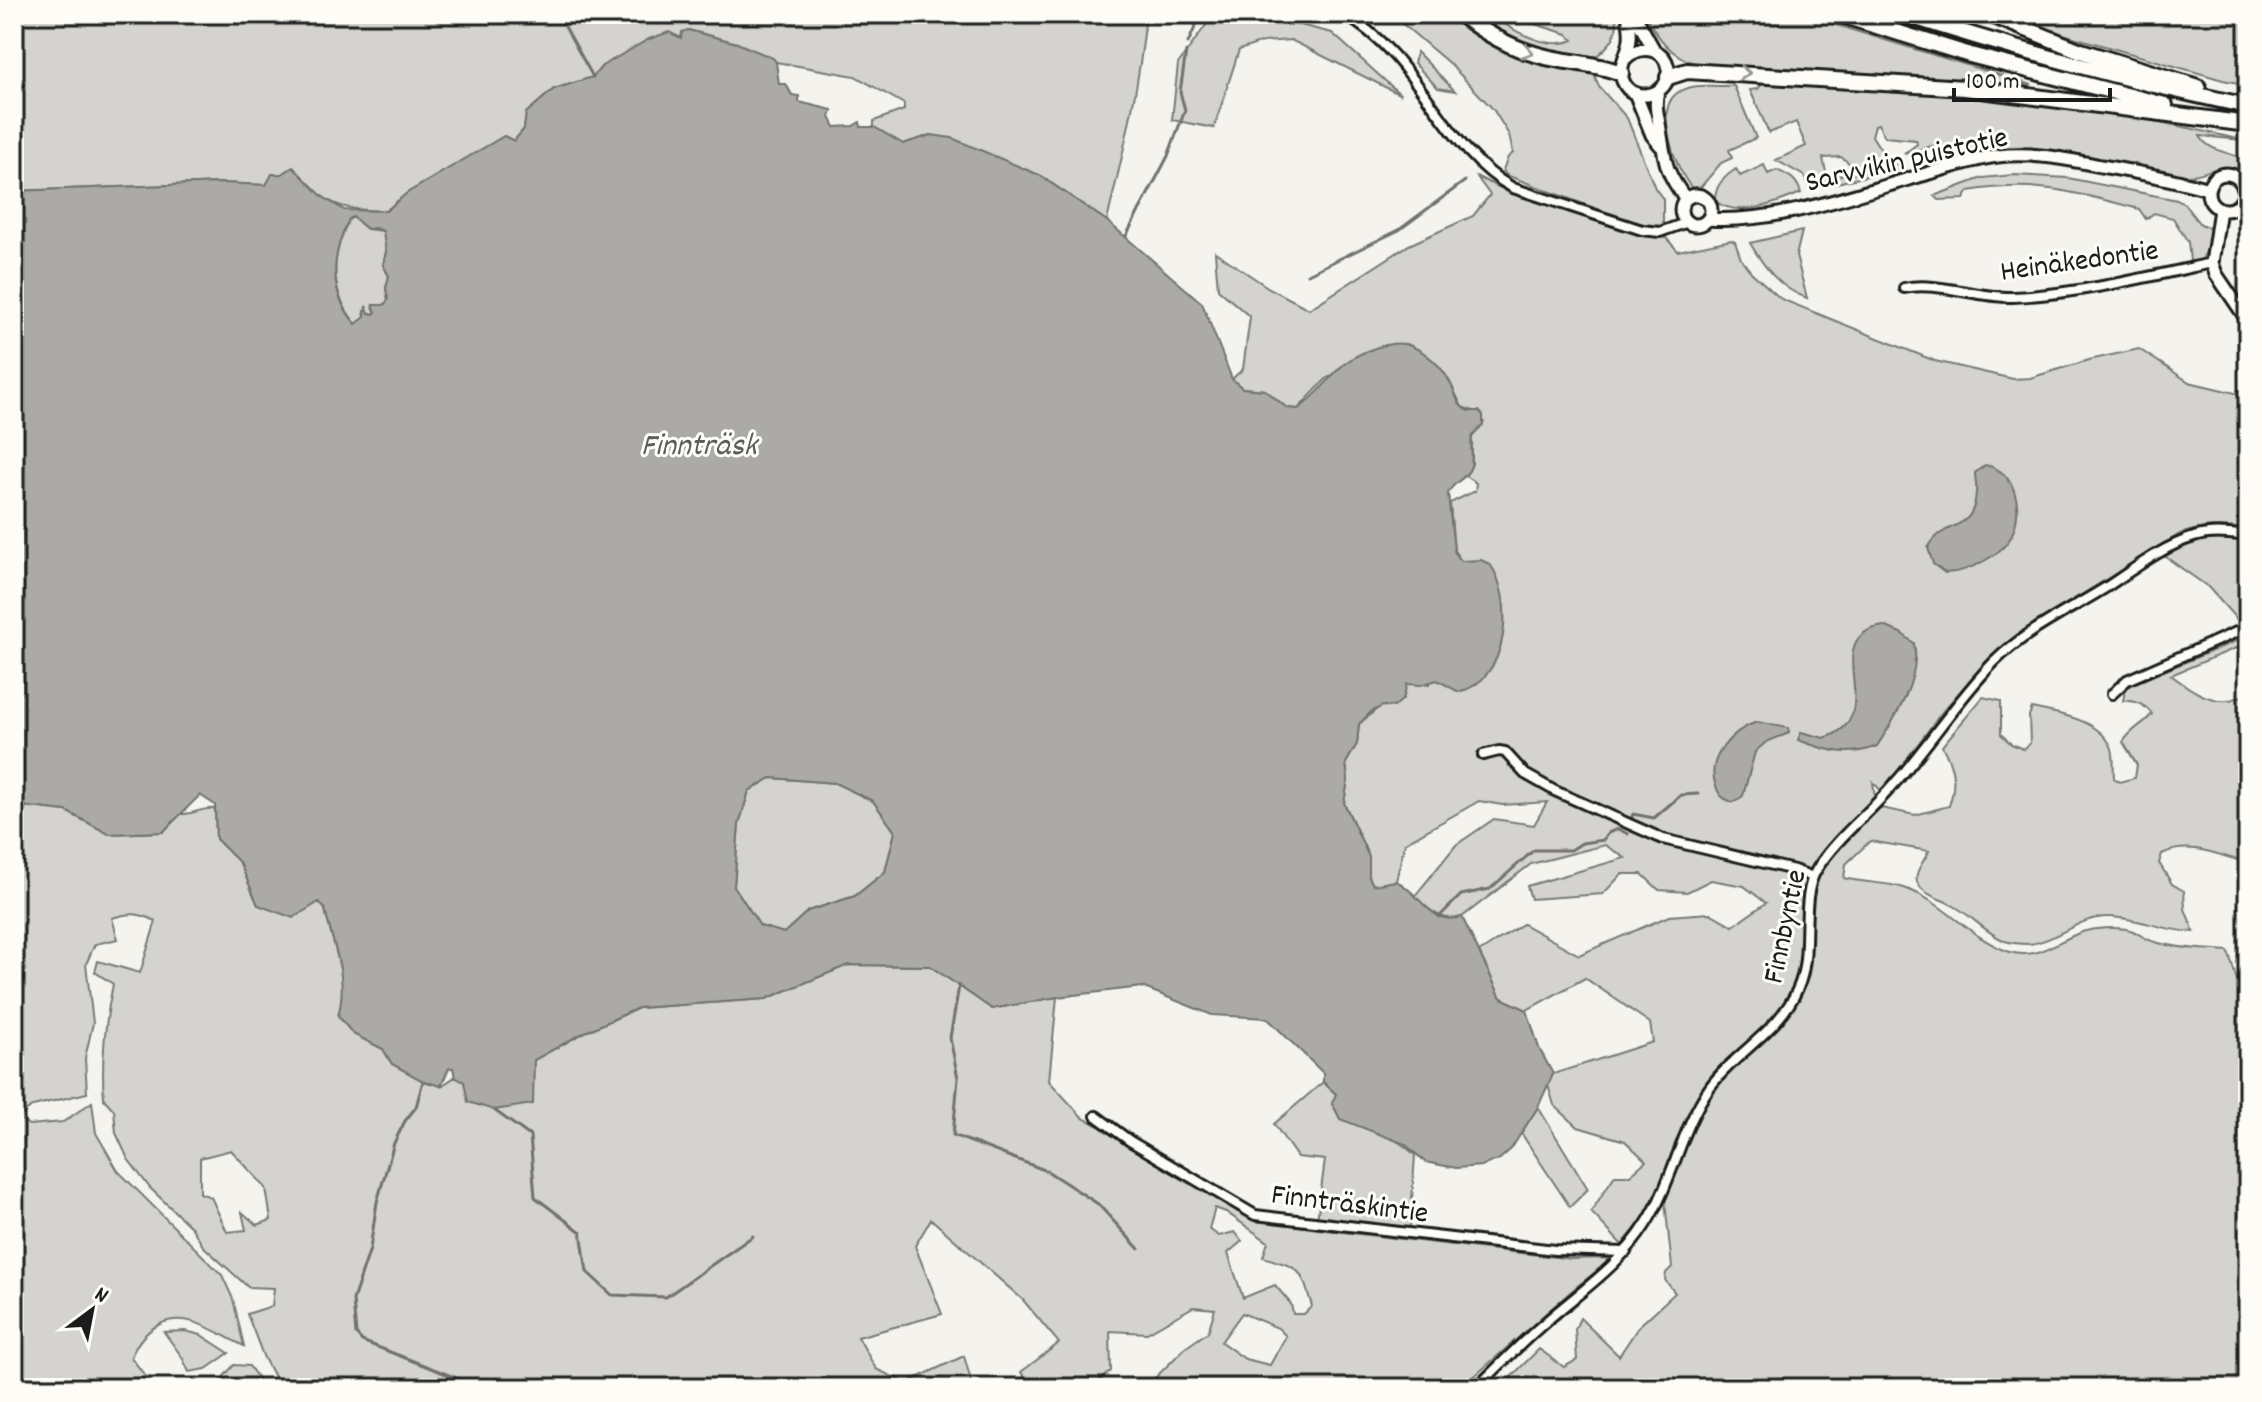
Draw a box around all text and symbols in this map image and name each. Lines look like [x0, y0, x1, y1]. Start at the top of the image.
one-way arrow [1520, 42, 1534, 58]
scale bar [1954, 52, 2110, 102]
one-way arrow [1739, 64, 1752, 81]
text: 100 m [1966, 66, 2019, 100]
street label: Sarvvikin puistotie [1802, 118, 2012, 207]
street label: Heinäkedontie [1998, 231, 2162, 296]
water label: Finnträsk [641, 425, 760, 471]
street label: Finnbyntie [1754, 866, 1820, 988]
street label: Finnträskintie [1269, 1176, 1430, 1237]
north arrow [52, 1270, 132, 1350]
text: N [88, 1280, 114, 1312]

